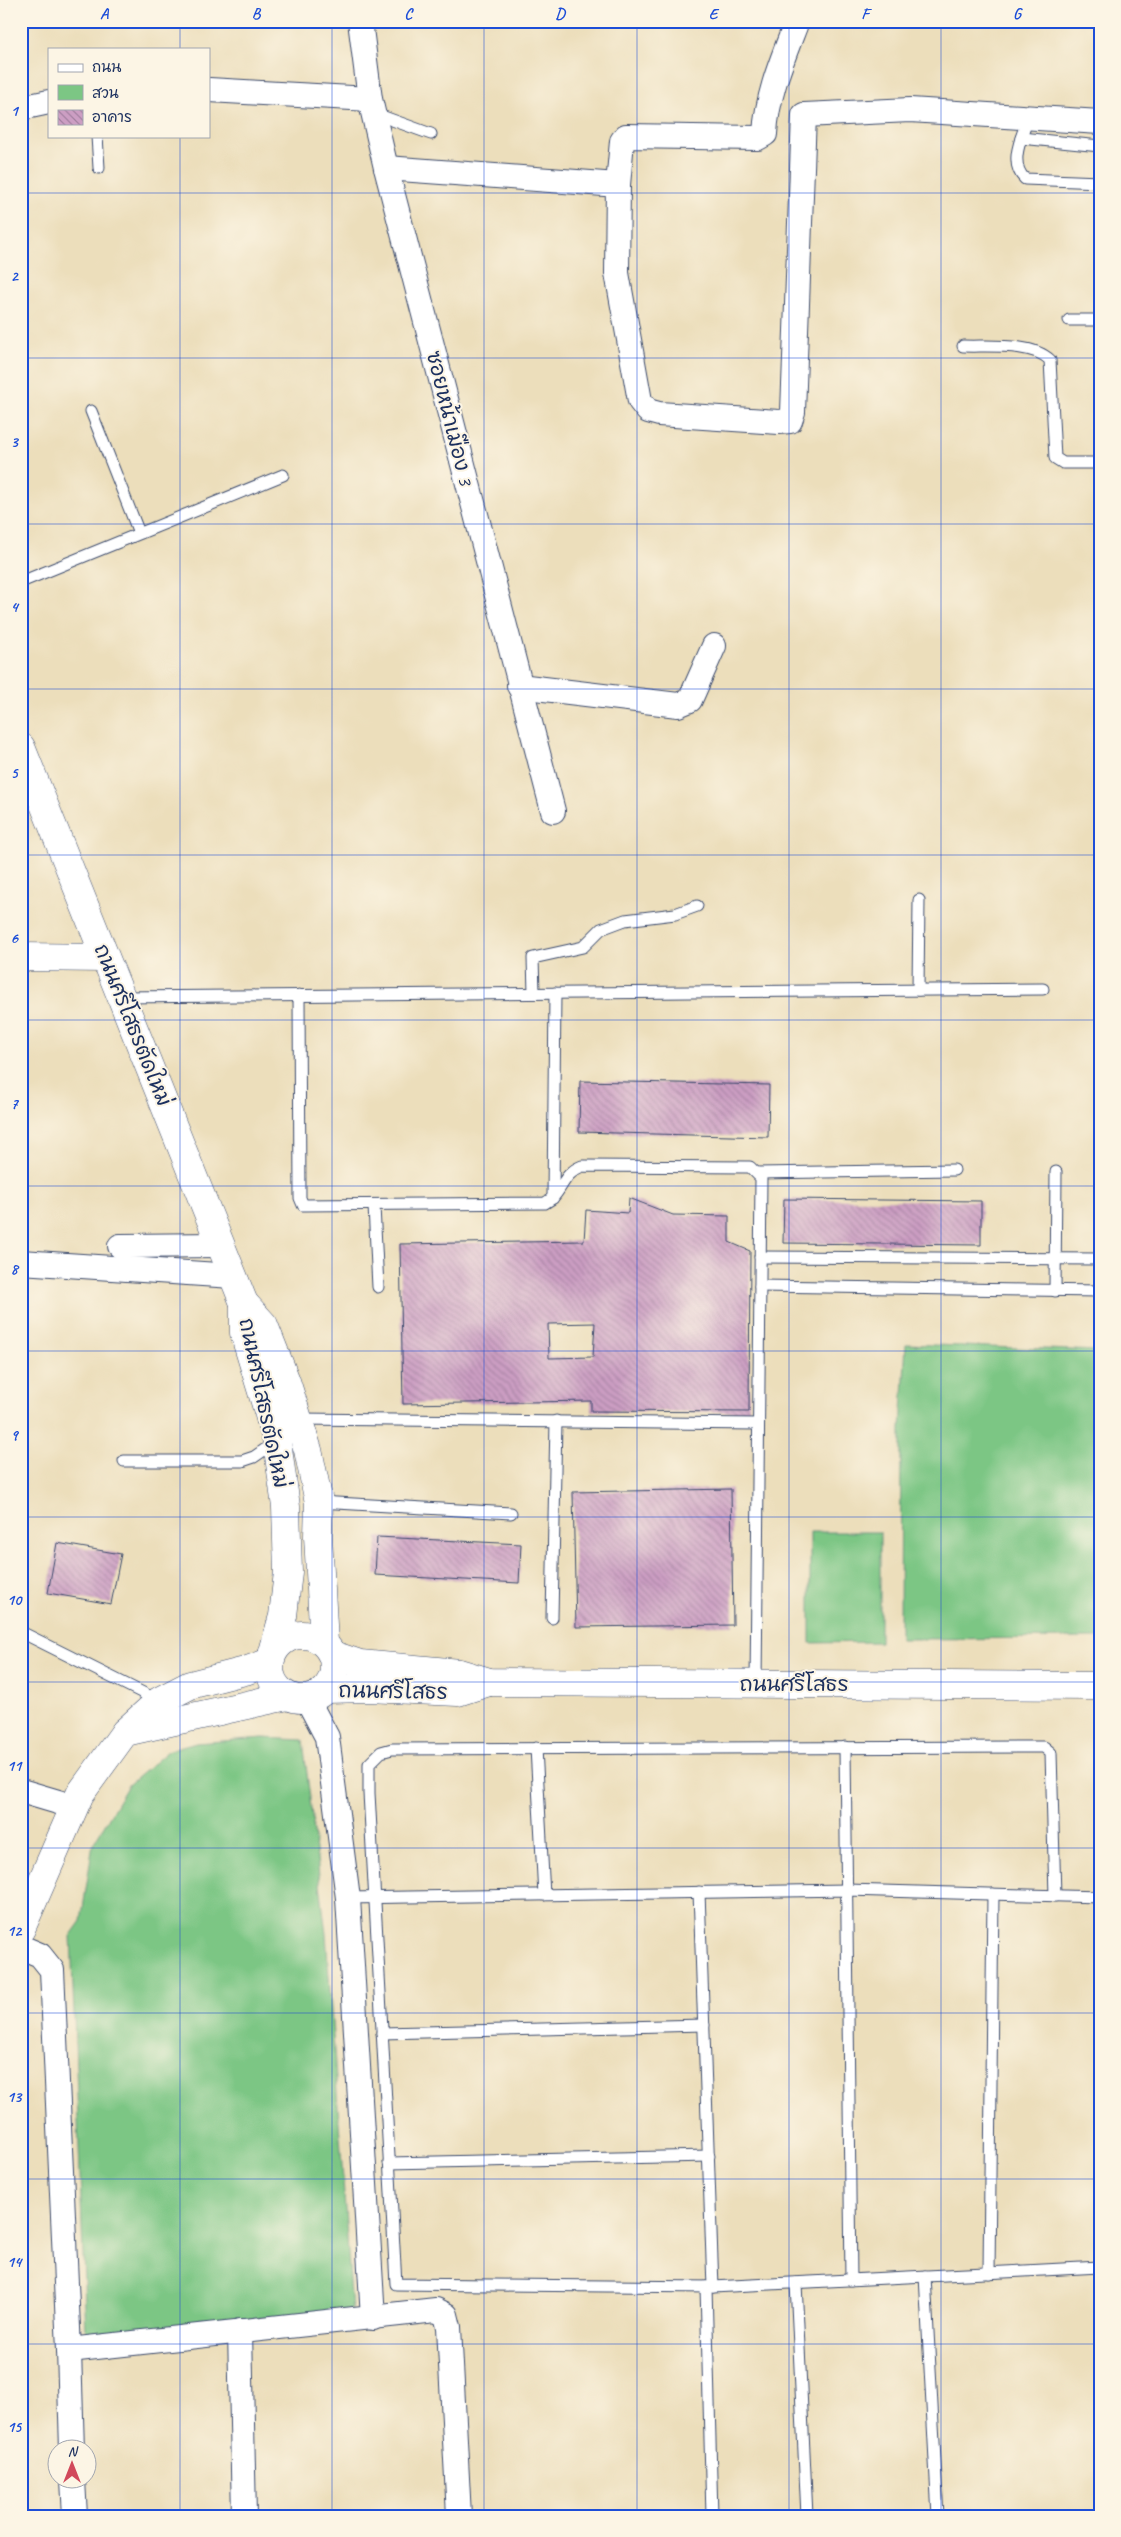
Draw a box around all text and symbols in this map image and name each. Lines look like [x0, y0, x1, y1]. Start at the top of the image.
text: A [100, 4, 110, 24]
text: B [252, 4, 262, 24]
text: C [404, 4, 414, 24]
text: D [555, 4, 566, 24]
text: E [709, 4, 720, 24]
text: F [861, 4, 872, 24]
text: G [1013, 4, 1023, 24]
legend [48, 48, 210, 138]
text: ถนน [92, 58, 121, 77]
text: สวน [92, 84, 119, 103]
text: 1 [10, 101, 19, 121]
text: อาคาร [92, 108, 132, 127]
text: 2 [10, 266, 19, 286]
street label: ซอยหน้าเมือง 3 [421, 348, 480, 489]
text: 3 [10, 432, 19, 452]
text: 4 [10, 597, 19, 617]
text: 5 [11, 763, 20, 783]
text: 6 [10, 928, 19, 948]
street label: ถนนศรีโสธรตัดใหม่ [89, 940, 177, 1110]
text: 7 [10, 1094, 19, 1114]
text: 8 [10, 1259, 19, 1279]
street label: ถนนศรีโสธรตัดใหม่ [233, 1316, 295, 1490]
text: 9 [10, 1425, 19, 1445]
text: 10 [7, 1590, 23, 1610]
street label: ถนนศรีโสธร [739, 1671, 849, 1697]
street label: ถนนศรีโสธร [338, 1677, 448, 1705]
text: 11 [7, 1756, 23, 1776]
text: 12 [7, 1921, 23, 1941]
text: 13 [7, 2087, 23, 2107]
text: 14 [7, 2252, 23, 2272]
text: 15 [7, 2417, 23, 2437]
north arrow [48, 2440, 98, 2490]
text: N [68, 2443, 79, 2460]

